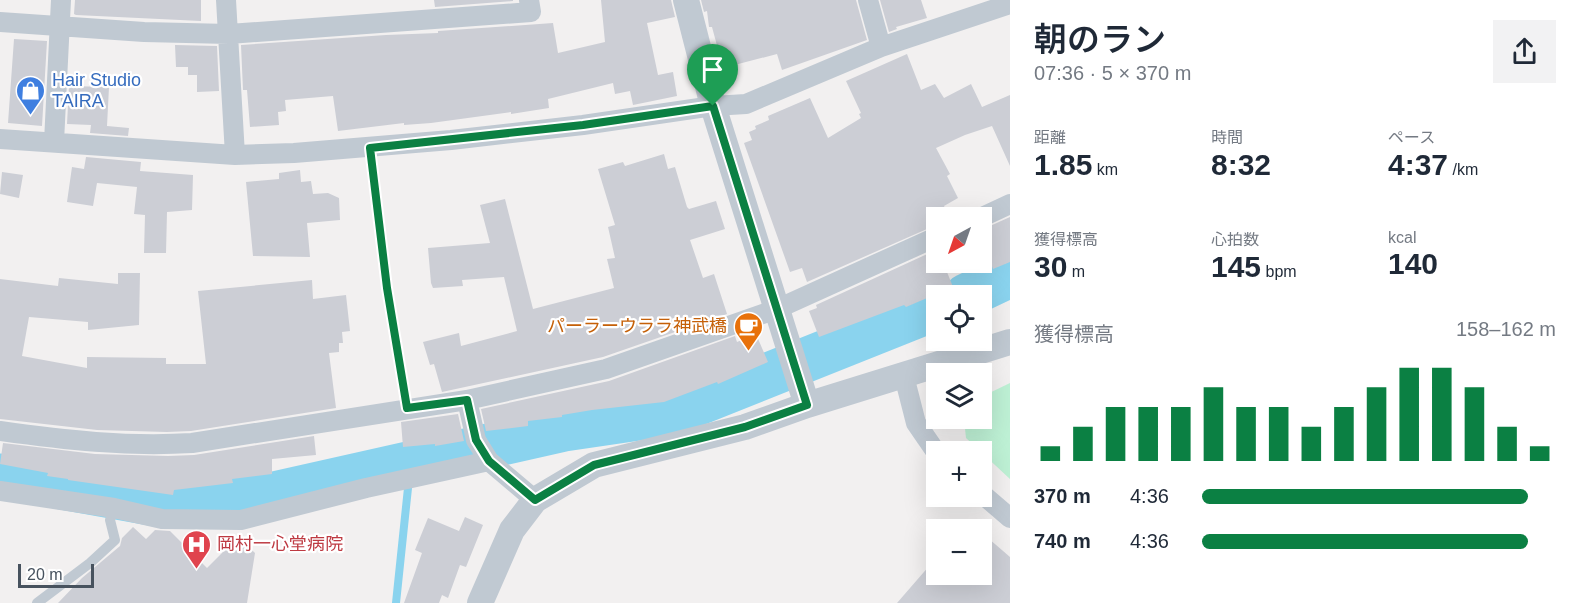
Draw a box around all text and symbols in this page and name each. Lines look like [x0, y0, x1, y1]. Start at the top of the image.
button: share [1493, 20, 1556, 83]
text: 朝のラン [1034, 21, 1166, 58]
pin [687, 44, 738, 106]
icon: arrive [696, 53, 729, 86]
text: 07:36 · 5 × 370 m [1034, 62, 1191, 84]
place label: Hair Studio TAIRA [52, 70, 141, 111]
shop icon: Hair Studio TAIRA [15, 74, 47, 116]
text: 距離 [1034, 129, 1066, 146]
text: 時間 [1211, 129, 1243, 146]
text: ペース [1388, 129, 1435, 146]
text: 1.85 [1034, 148, 1092, 181]
text: 8:32 [1211, 148, 1271, 181]
text: 4:37 [1388, 148, 1448, 181]
text: km [1092, 161, 1118, 178]
text: /km [1448, 161, 1478, 178]
north arrow [926, 207, 992, 273]
map controls [926, 207, 992, 585]
text: kcal [1388, 229, 1416, 246]
text: 獲得標高 [1034, 231, 1098, 248]
text: 心拍数 [1211, 231, 1259, 248]
text: 140 [1388, 247, 1438, 280]
text: 30 [1034, 250, 1067, 283]
text: 145 [1211, 250, 1261, 283]
text: m [1067, 263, 1085, 280]
text: bpm [1261, 263, 1297, 280]
button: locate [926, 285, 992, 351]
cafe icon: パーラーウララ神武橋 [732, 310, 764, 352]
place label: パーラーウララ神武橋 [547, 316, 727, 336]
text: 158–162 m [1456, 318, 1556, 340]
text: 獲得標高 [1034, 323, 1114, 345]
button: layers [926, 363, 992, 429]
button: + [926, 441, 992, 507]
text: 370 m [1034, 485, 1091, 507]
text: 4:36 [1130, 485, 1169, 507]
button: − [926, 519, 992, 585]
hospital icon: 岡村一心堂病院 [180, 528, 212, 570]
text: 740 m [1034, 530, 1091, 552]
text: 4:36 [1130, 530, 1169, 552]
place label: 岡村一心堂病院 [217, 534, 343, 554]
scale bar [18, 561, 94, 588]
text: 20 m [27, 566, 63, 583]

